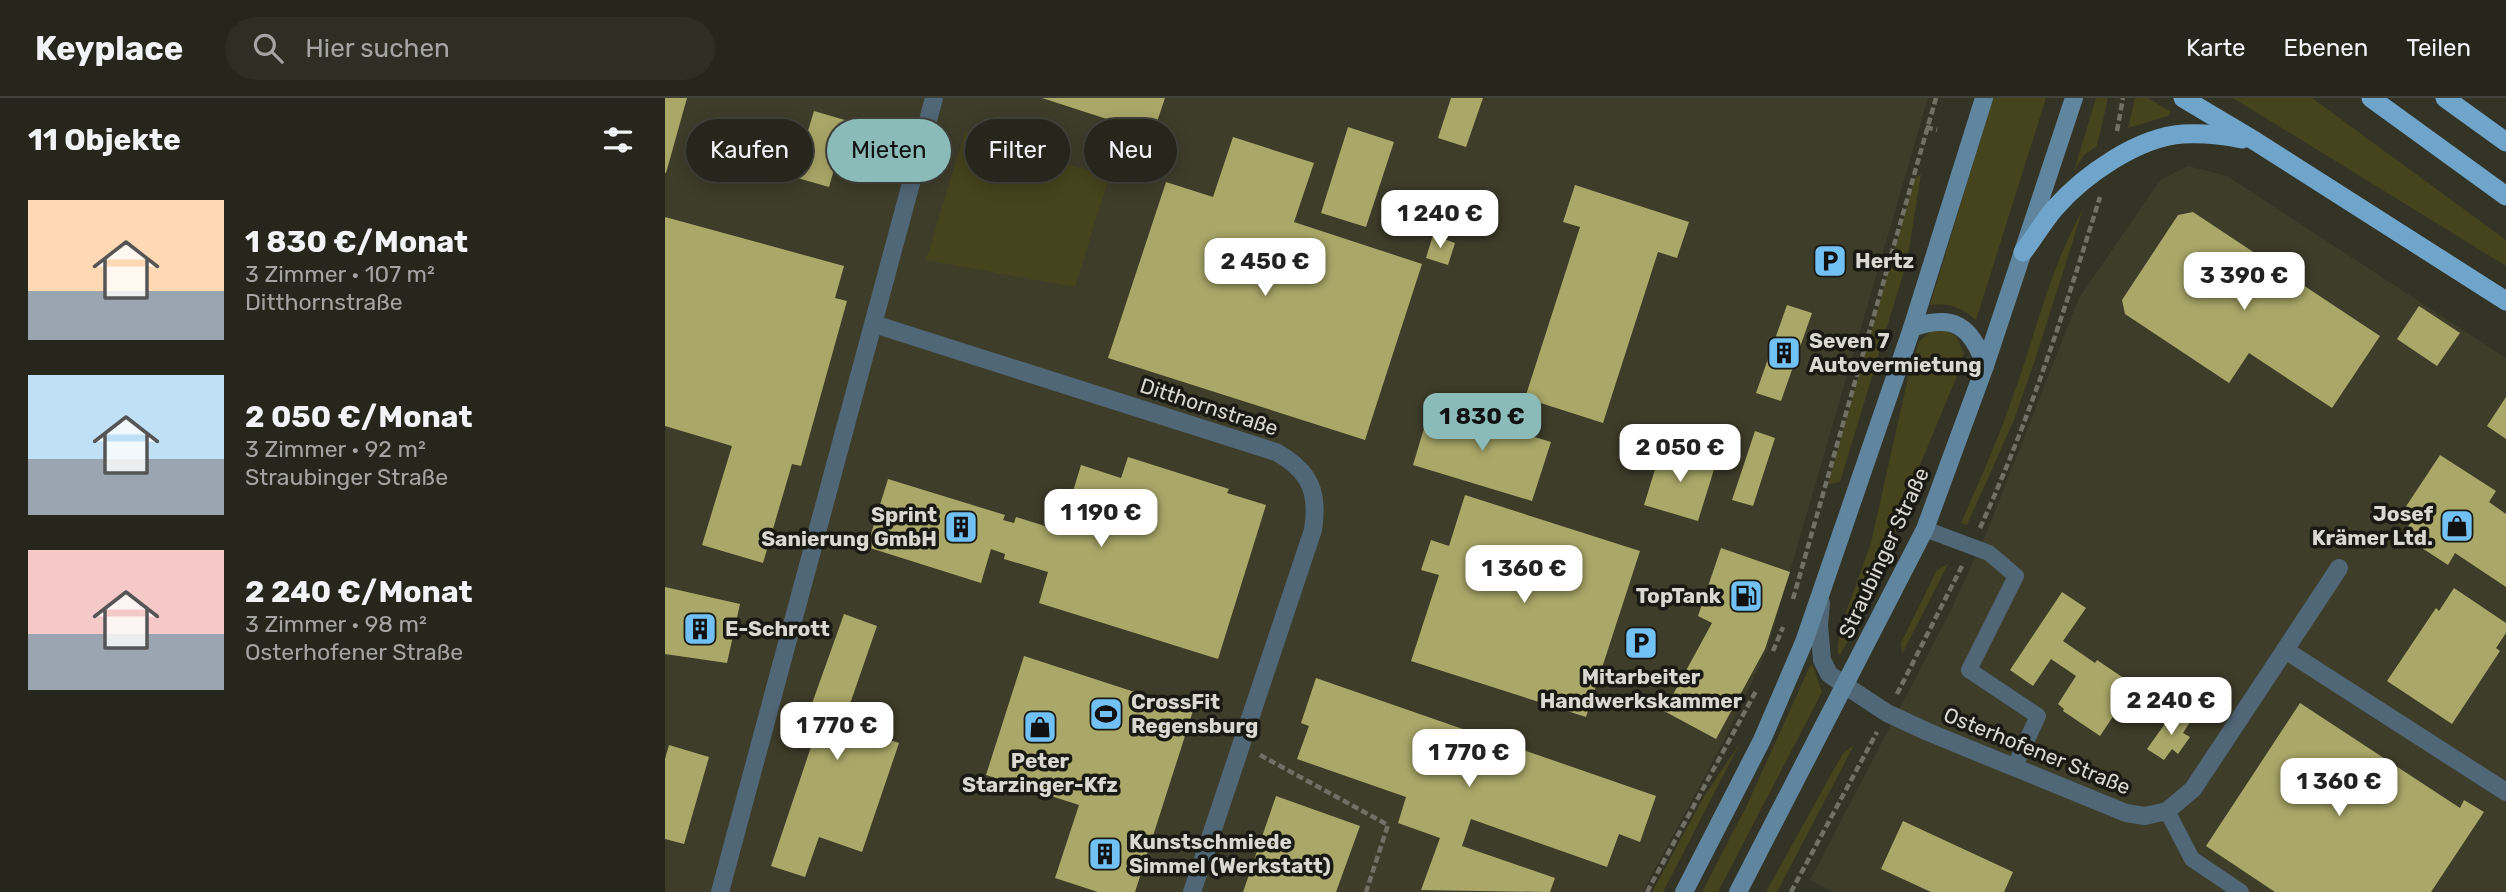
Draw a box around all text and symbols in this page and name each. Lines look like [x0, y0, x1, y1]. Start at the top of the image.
search box [225, 17, 715, 80]
text: Keyplace [35, 29, 183, 68]
icon: search [249, 29, 287, 67]
text: Hier suchen [305, 33, 450, 64]
text: Karte [2186, 34, 2246, 62]
text: Ebenen [2284, 34, 2368, 62]
text: Teilen [2406, 34, 2471, 62]
chip: Kaufen [686, 119, 813, 182]
chip: Mieten [827, 119, 951, 182]
chip: Filter [965, 119, 1070, 182]
chip: Neu [1084, 119, 1177, 182]
icon: filters [599, 121, 637, 159]
text: 11 Objekte [28, 122, 181, 158]
pin: 1 240 € [1375, 190, 1505, 250]
text: 1 240 € [1397, 199, 1483, 227]
text: 1 830 €/Monat [245, 224, 468, 260]
icon: home [84, 228, 168, 312]
pin: 2 450 € [1200, 238, 1330, 298]
parking icon: Hertz [1811, 242, 1849, 280]
text: 2 450 € [1220, 247, 1310, 275]
place label: Hertz [1855, 248, 1914, 273]
pin: 3 390 € [2179, 252, 2309, 312]
text: 3 Zimmer · 107 m² [245, 260, 435, 288]
text: 3 390 € [2200, 261, 2288, 289]
text: Ditthornstraße [245, 288, 403, 316]
place label: Seven 7 Autovermietung [1809, 328, 1981, 377]
building icon: Seven 7 Autovermietung [1765, 334, 1803, 372]
street label: Ditthornstraße [1137, 372, 1281, 441]
pin: 1 830 € [1417, 394, 1547, 453]
text: 2 050 €/Monat [245, 399, 472, 435]
text: 1 830 € [1439, 402, 1525, 430]
icon: home [84, 403, 168, 487]
pin: 2 050 € [1615, 424, 1745, 484]
text: 2 050 € [1636, 433, 1724, 461]
text: 3 Zimmer · 92 m² [245, 435, 426, 463]
text: Straubinger Straße [245, 463, 448, 491]
street label: Straubinger Straße [1833, 464, 1934, 642]
pin: 1 190 € [1036, 490, 1166, 549]
text: 1 190 € [1060, 498, 1142, 526]
place label: Josef Krämer Ltd. [2312, 501, 2434, 550]
place label: Sprint Sanierung GmbH [761, 502, 937, 551]
shop icon: Josef Krämer Ltd. [2438, 507, 2476, 545]
building icon: Sprint Sanierung GmbH [942, 508, 980, 546]
pin: 1 360 € [1459, 546, 1589, 605]
text: 1 360 € [1481, 554, 1567, 582]
text: 2 240 €/Monat [245, 574, 472, 610]
fuel station icon: TopTank [1727, 577, 1765, 615]
icon: home [84, 578, 168, 662]
place label: TopTank [1636, 583, 1722, 608]
text: 3 Zimmer · 98 m² [245, 610, 427, 638]
building icon: E-Schrott [681, 610, 719, 648]
place label: E-Schrott [725, 616, 830, 641]
parking icon: Mitarbeiter Handwerkskammer [1622, 624, 1660, 662]
text: Osterhofener Straße [245, 638, 463, 666]
place label: Mitarbeiter Handwerkskammer [1540, 664, 1743, 713]
pin: 2 240 € [2106, 678, 2236, 737]
text: 2 240 € [2127, 686, 2216, 714]
place label: CrossFit Regensburg [1131, 689, 1258, 738]
sports icon: CrossFit Regensburg [1087, 695, 1125, 733]
pin: 1 770 € [772, 702, 902, 762]
street label: Osterhofener Straße [1940, 702, 2134, 799]
shop icon: Peter Starzinger-Kfz [1021, 708, 1059, 746]
text: 1 770 € [796, 711, 878, 739]
pin: 1 770 € [1404, 730, 1534, 789]
text: 1 770 € [1428, 738, 1510, 766]
place label: Peter Starzinger-Kfz [962, 748, 1118, 797]
pin: 1 360 € [2274, 758, 2404, 818]
text: 1 360 € [2296, 767, 2382, 795]
place label: Kunstschmiede Simmel (Werkstatt) [1129, 829, 1331, 878]
building icon: Kunstschmiede Simmel (Werkstatt) [1086, 835, 1124, 873]

